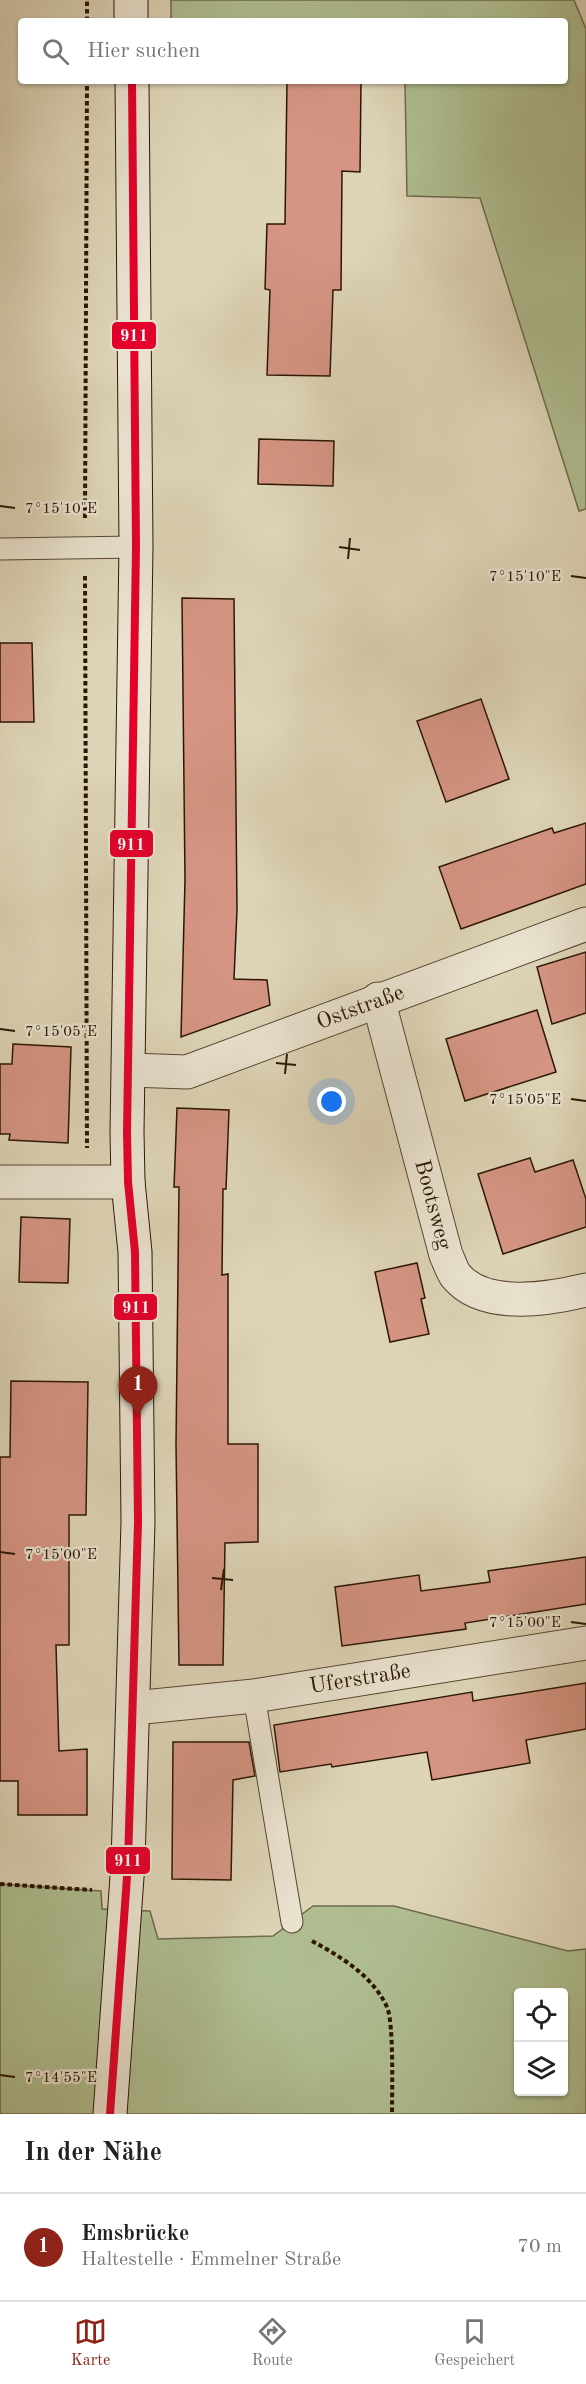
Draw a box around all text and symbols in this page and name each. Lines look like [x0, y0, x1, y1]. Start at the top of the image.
search box [18, 18, 568, 84]
icon: search [39, 35, 72, 68]
text: Hier suchen [87, 40, 200, 62]
line badge: 911 [111, 321, 157, 350]
text: 911 [120, 329, 148, 345]
text: 7°15'10"E [25, 502, 97, 517]
text: 7°15'10"E [489, 570, 561, 585]
line badge: 911 [109, 829, 154, 858]
text: 911 [117, 838, 145, 854]
street label: Oststraße [314, 981, 407, 1034]
text: 7°15'05"E [25, 1025, 97, 1040]
your location [317, 1087, 346, 1116]
text: 7°15'05"E [489, 1093, 561, 1108]
street label: Bootsweg [410, 1157, 455, 1252]
line badge: 911 [113, 1293, 158, 1321]
text: 911 [122, 1301, 150, 1317]
pin: 1 [118, 1366, 158, 1416]
text: 7°15'00"E [25, 1548, 97, 1563]
text: 7°15'00"E [489, 1616, 561, 1631]
street label: Uferstraße [308, 1660, 412, 1698]
line badge: 911 [105, 1846, 151, 1875]
text: 911 [114, 1854, 142, 1870]
map controls [514, 1988, 568, 2096]
button: locate [514, 1988, 568, 2042]
button: layers [514, 2042, 568, 2096]
text: 7°14'55"E [25, 2071, 97, 2086]
text: In der Nähe [24, 2140, 162, 2166]
text: Emsbrücke [81, 2223, 190, 2245]
text: 1 [38, 2237, 49, 2257]
text: 70 m [517, 2237, 562, 2257]
text: Haltestelle · Emmelner Straße [81, 2250, 341, 2270]
tab: Karte [71, 2315, 110, 2371]
tab: Route [252, 2315, 293, 2371]
tab: Gespeichert [434, 2315, 515, 2371]

